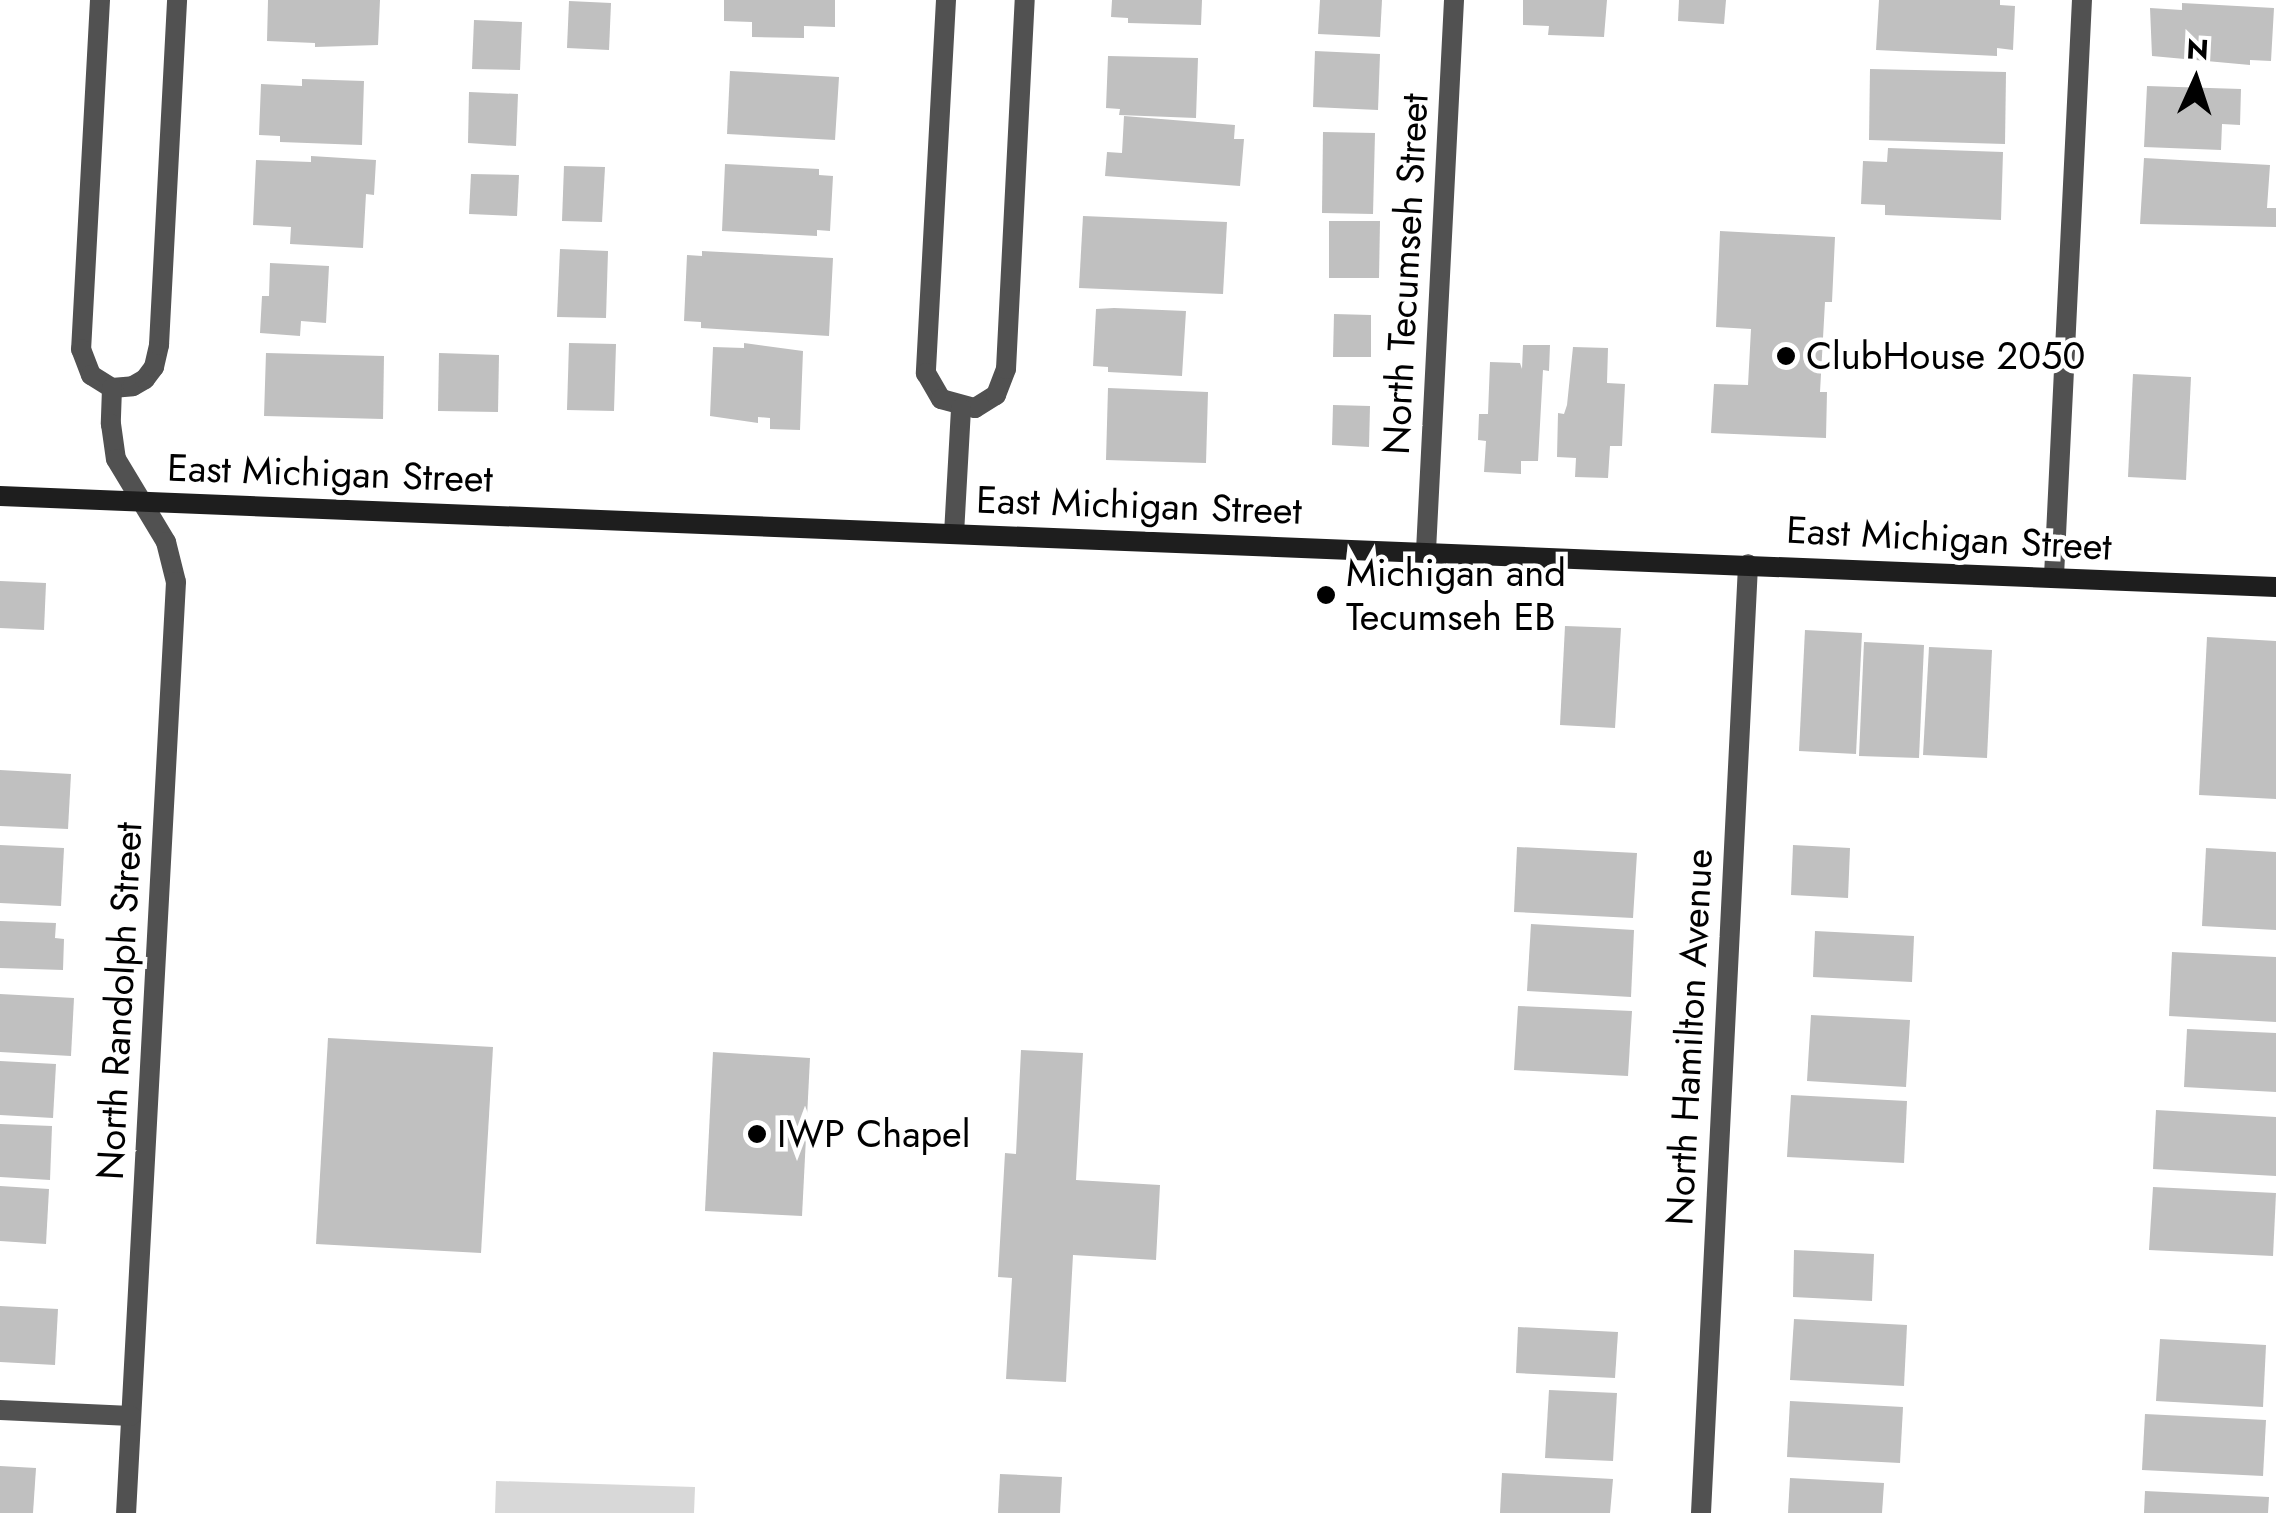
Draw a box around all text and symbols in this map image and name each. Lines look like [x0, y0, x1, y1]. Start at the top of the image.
text: N [2185, 28, 2210, 71]
north arrow [2146, 30, 2246, 130]
street label: North Tecumseh Street [1373, 92, 1437, 456]
place label: ClubHouse 2050 [1806, 333, 2085, 379]
marker: ClubHouse 2050 [1775, 345, 1797, 367]
street label: East Michigan Street [166, 445, 494, 501]
street label: East Michigan Street [975, 477, 1303, 533]
street label: East Michigan Street [1785, 507, 2113, 569]
place label: Michigan and Tecumseh EB [1346, 550, 1566, 640]
marker: Michigan and Tecumseh EB [1315, 584, 1337, 606]
street label: North Randolph Street [87, 821, 151, 1181]
street label: North Hamilton Avenue [1656, 848, 1722, 1226]
place label: IWP Chapel [777, 1111, 970, 1157]
marker: IWP Chapel [746, 1123, 768, 1145]

